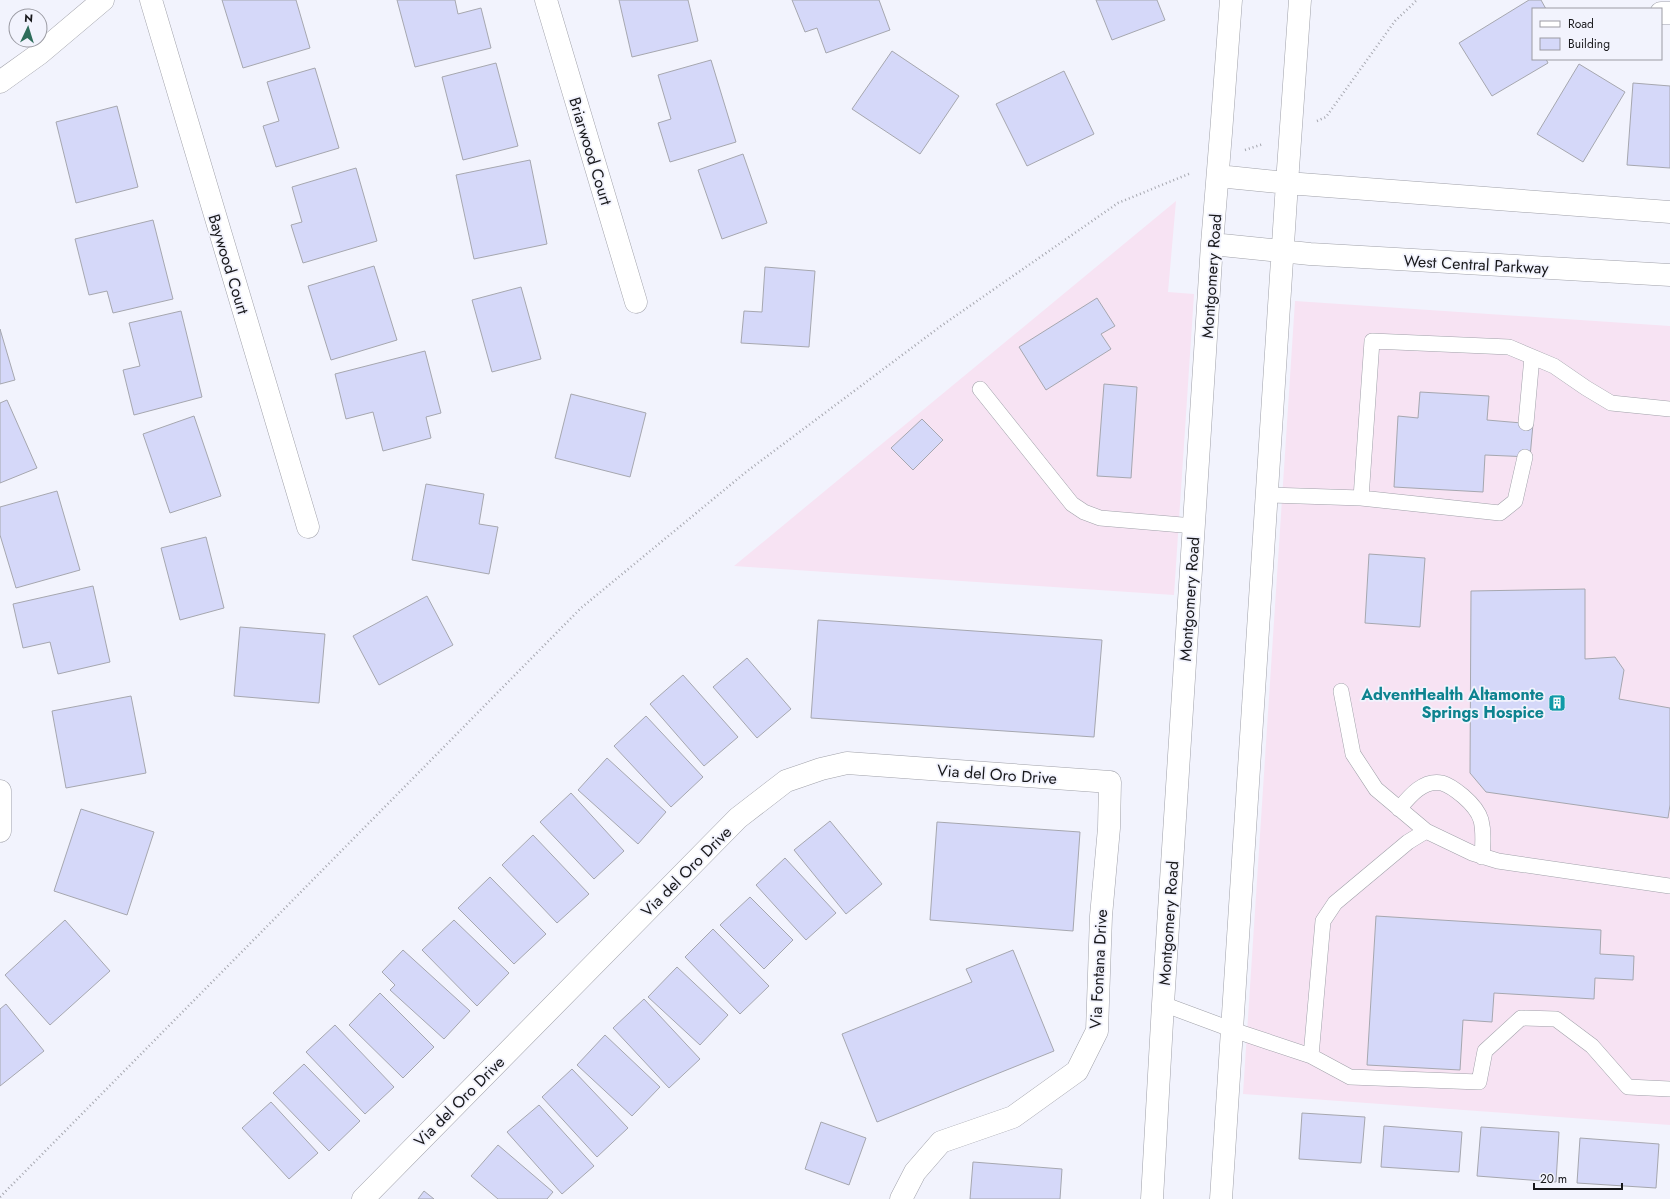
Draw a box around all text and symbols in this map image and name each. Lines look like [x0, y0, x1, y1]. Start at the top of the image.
north arrow [8, 8, 48, 48]
legend [1532, 8, 1662, 60]
text: N [24, 10, 34, 26]
text: Road [1568, 15, 1594, 33]
text: Building [1568, 35, 1610, 53]
street label: Briarwood Court [563, 94, 618, 208]
street label: Baywood Court [202, 211, 255, 317]
street label: Montgomery Road [1196, 213, 1227, 339]
street label: West Central Parkway [1403, 249, 1550, 280]
street label: Montgomery Road [1174, 536, 1205, 662]
place label: AdventHealth Altamonte Springs Hospice [1360, 683, 1544, 724]
building icon: AdventHealth Altamonte Springs Hospice [1547, 693, 1567, 713]
street label: Via del Oro Drive [936, 759, 1058, 790]
street label: Via del Oro Drive [636, 821, 737, 922]
street label: Montgomery Road [1153, 860, 1184, 986]
street label: Via Fontana Drive [1084, 909, 1113, 1029]
street label: Via del Oro Drive [409, 1051, 510, 1152]
scale bar [1534, 1165, 1622, 1191]
text: 20 m [1540, 1170, 1567, 1188]

